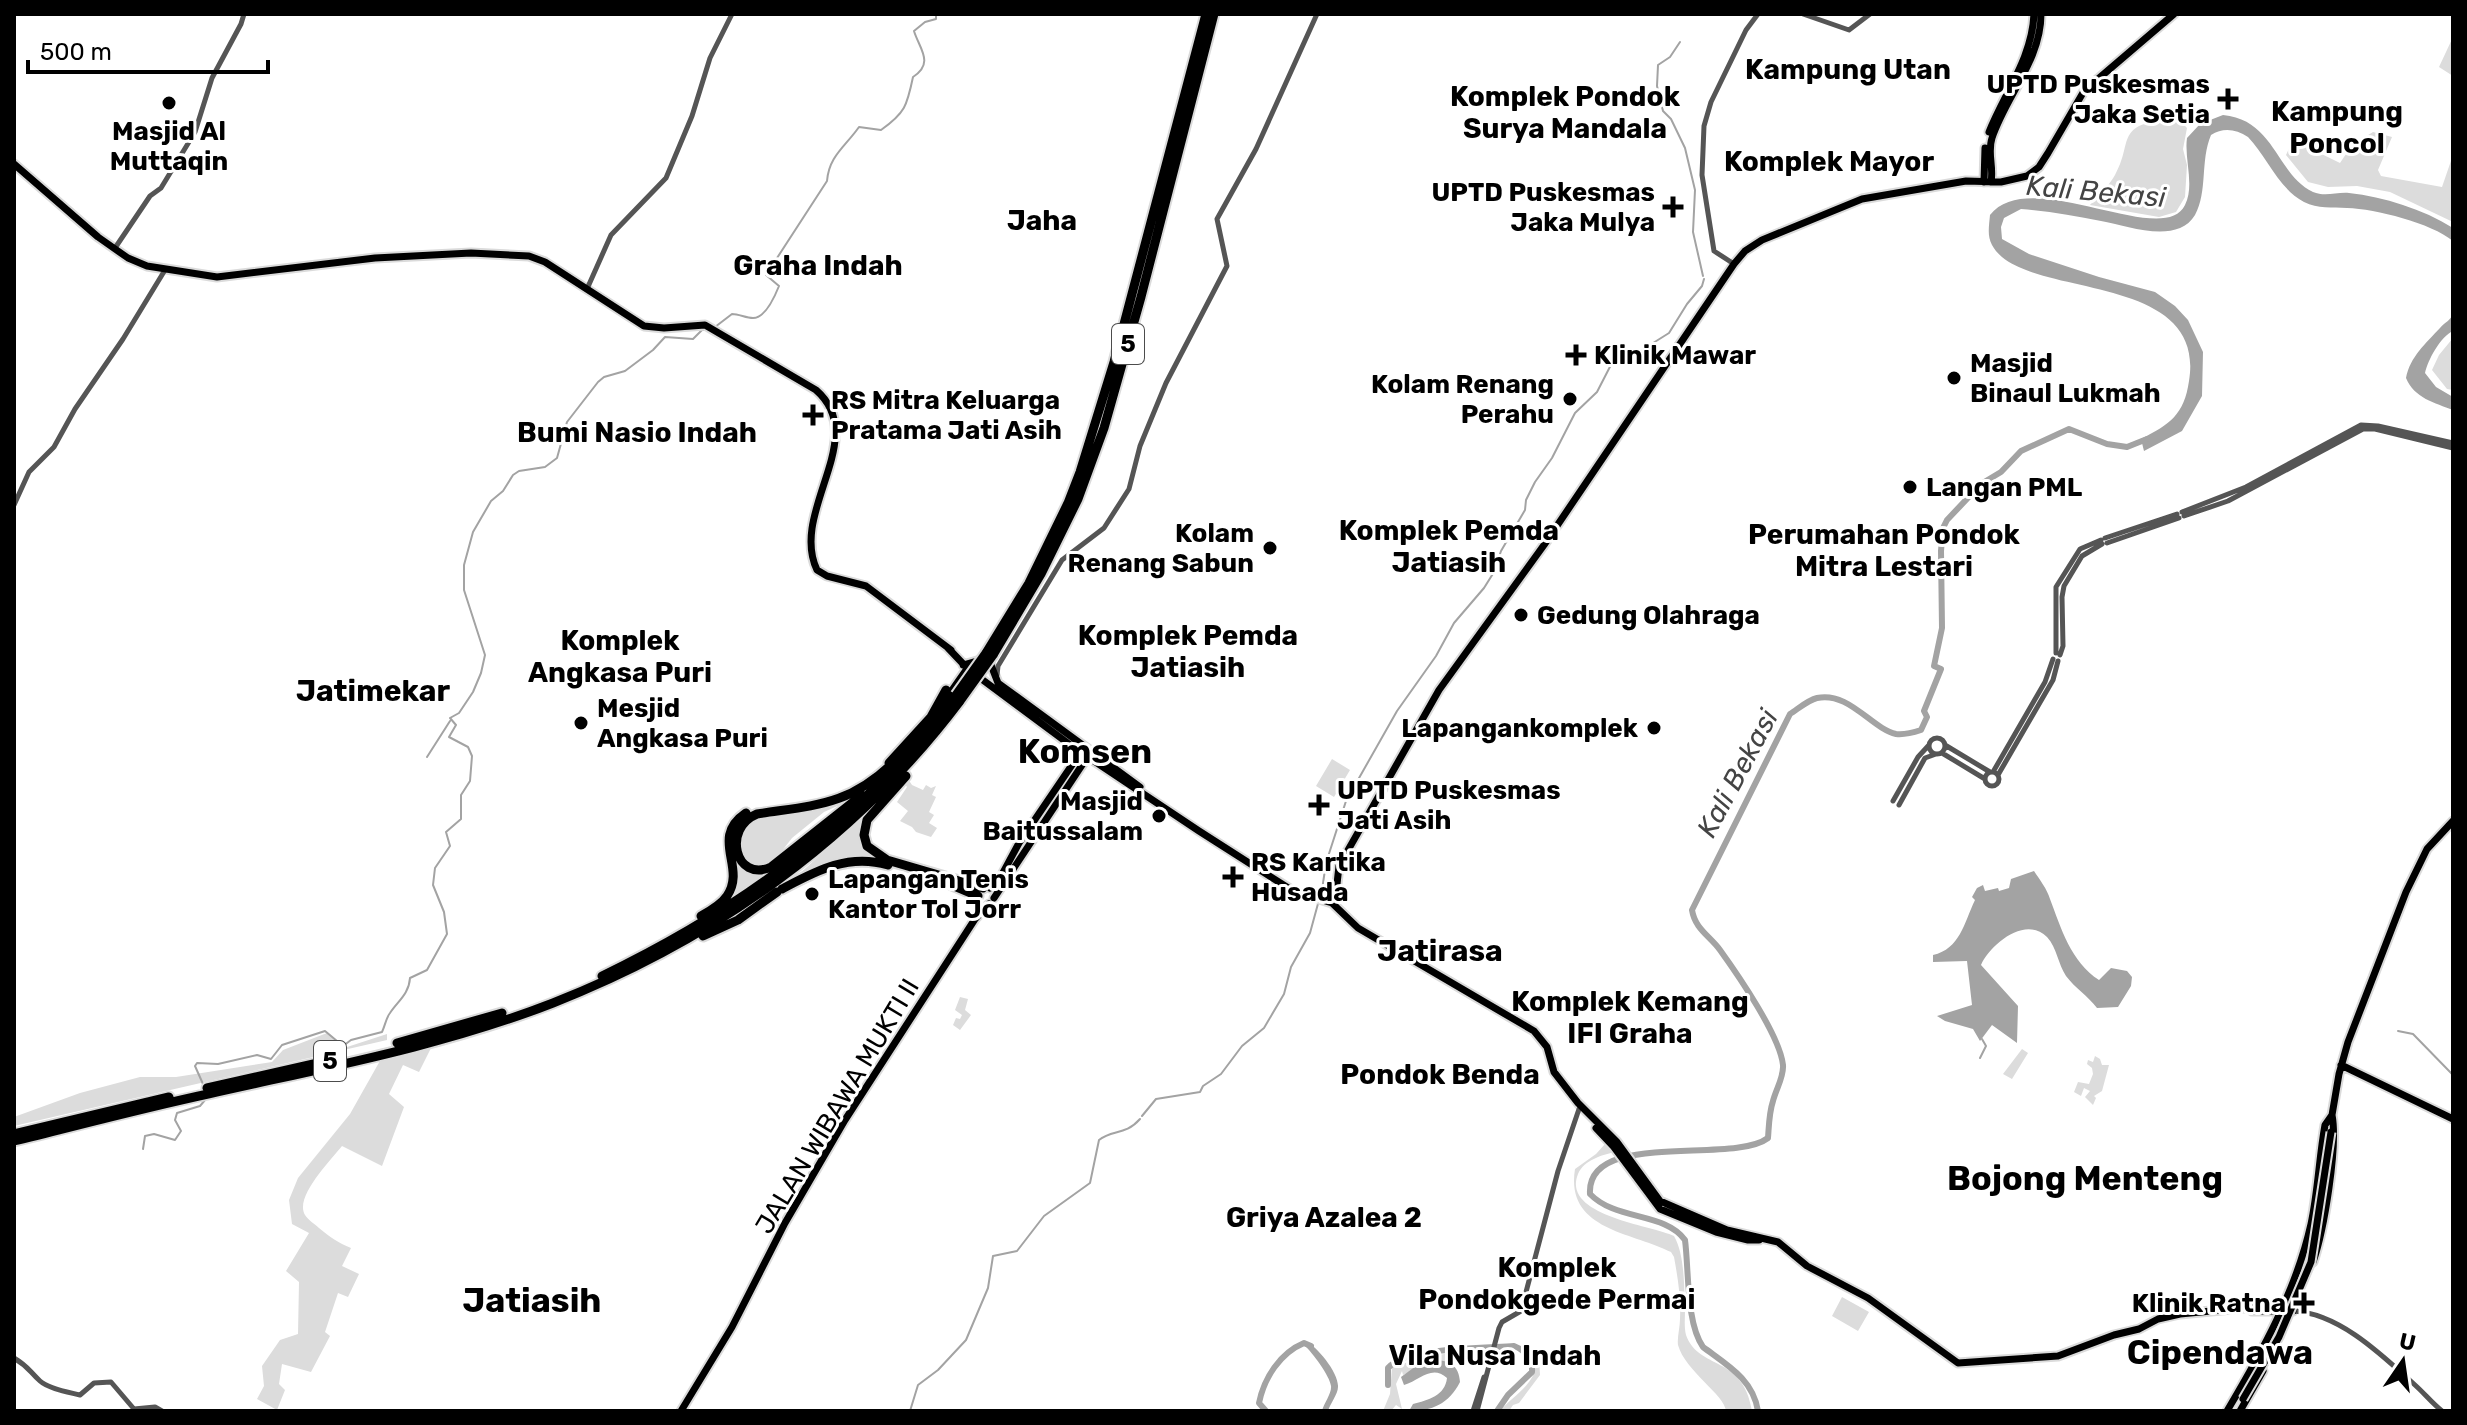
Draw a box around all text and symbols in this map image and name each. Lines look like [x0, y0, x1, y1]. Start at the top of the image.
scale bar [28, 24, 268, 74]
text: 500 m [40, 38, 112, 66]
district label: Kampung Utan [1745, 53, 1951, 86]
place label: UPTD Puskesmas Jaka Setia [1986, 69, 2210, 130]
district label: Komplek Pondok Surya Mandala [1450, 80, 1681, 145]
marker: UPTD Puskesmas Jaka Setia [2217, 88, 2239, 110]
marker: Masjid Al Muttaqin [160, 94, 178, 112]
district label: Kampung Poncol [2271, 95, 2403, 160]
place label: Masjid Al Muttaqin [110, 116, 228, 177]
district label: Komplek Mayor [1724, 145, 1934, 178]
water label: Kali Bekasi [2025, 169, 2168, 214]
place label: UPTD Puskesmas Jaka Mulya [1431, 177, 1655, 238]
marker: UPTD Puskesmas Jaka Mulya [1662, 196, 1684, 218]
district label: Jaha [1007, 204, 1077, 237]
district label: Graha Indah [733, 249, 903, 282]
road number: 5 [1112, 324, 1144, 364]
place label: Klinik Mawar [1594, 340, 1756, 371]
marker: Klinik Mawar [1565, 344, 1587, 366]
place label: Masjid Binaul Lukmah [1970, 348, 2161, 409]
place label: Kolam Renang Perahu [1371, 369, 1554, 430]
marker: Masjid Binaul Lukmah [1945, 369, 1963, 387]
place label: RS Mitra Keluarga Pratama Jati Asih [831, 385, 1062, 446]
marker: Kolam Renang Perahu [1561, 390, 1579, 408]
marker: RS Mitra Keluarga Pratama Jati Asih [802, 404, 824, 426]
district label: Bumi Nasio Indah [517, 416, 757, 449]
place label: Langan PML [1926, 472, 2083, 503]
marker: Langan PML [1901, 478, 1919, 496]
district label: Komplek Pemda Jatiasih [1339, 514, 1559, 579]
place label: Kolam Renang Sabun [1068, 518, 1254, 579]
district label: Perumahan Pondok Mitra Lestari [1748, 518, 2021, 583]
marker: Kolam Renang Sabun [1261, 539, 1279, 557]
place label: Gedung Olahraga [1537, 600, 1760, 631]
marker: Gedung Olahraga [1512, 606, 1530, 624]
district label: Komplek Pemda Jatiasih [1078, 619, 1298, 684]
district label: Komplek Angkasa Puri [528, 624, 712, 689]
district label: Jatimekar [296, 673, 450, 709]
place label: Mesjid Angkasa Puri [597, 693, 768, 754]
water label: Kali Bekasi [1690, 703, 1785, 843]
place label: Lapangankomplek [1401, 713, 1639, 744]
marker: Mesjid Angkasa Puri [572, 714, 590, 732]
marker: Lapangankomplek [1645, 719, 1663, 737]
district label: Komsen [1018, 731, 1152, 772]
place label: UPTD Puskesmas Jati Asih [1337, 775, 1561, 836]
place label: Masjid Baitussalam [982, 786, 1143, 847]
marker: UPTD Puskesmas Jati Asih [1308, 794, 1330, 816]
marker: Masjid Baitussalam [1150, 807, 1168, 825]
place label: RS Kartika Husada [1251, 847, 1386, 908]
place label: Lapangan Tenis Kantor Tol Jorr [828, 864, 1029, 925]
marker: RS Kartika Husada [1222, 866, 1244, 888]
marker: Lapangan Tenis Kantor Tol Jorr [803, 885, 821, 903]
district label: Jatirasa [1377, 933, 1503, 969]
street label: JALAN WIBAWA MUKTI II [749, 973, 926, 1239]
district label: Komplek Kemang IFI Graha [1511, 985, 1749, 1050]
road number: 5 [314, 1041, 346, 1081]
district label: Pondok Benda [1340, 1058, 1540, 1091]
district label: Bojong Menteng [1947, 1158, 2223, 1199]
district label: Griya Azalea 2 [1226, 1201, 1422, 1234]
district label: Komplek Pondokgede Permai [1418, 1251, 1696, 1316]
district label: Jatiasih [463, 1280, 601, 1321]
place label: Klinik Ratna [2132, 1288, 2286, 1319]
marker: Klinik Ratna [2293, 1292, 2315, 1314]
north arrow [2363, 1321, 2443, 1401]
text: U [2397, 1327, 2418, 1357]
district label: Cipendawa [2127, 1332, 2313, 1373]
district label: Vila Nusa Indah [1388, 1339, 1602, 1372]

